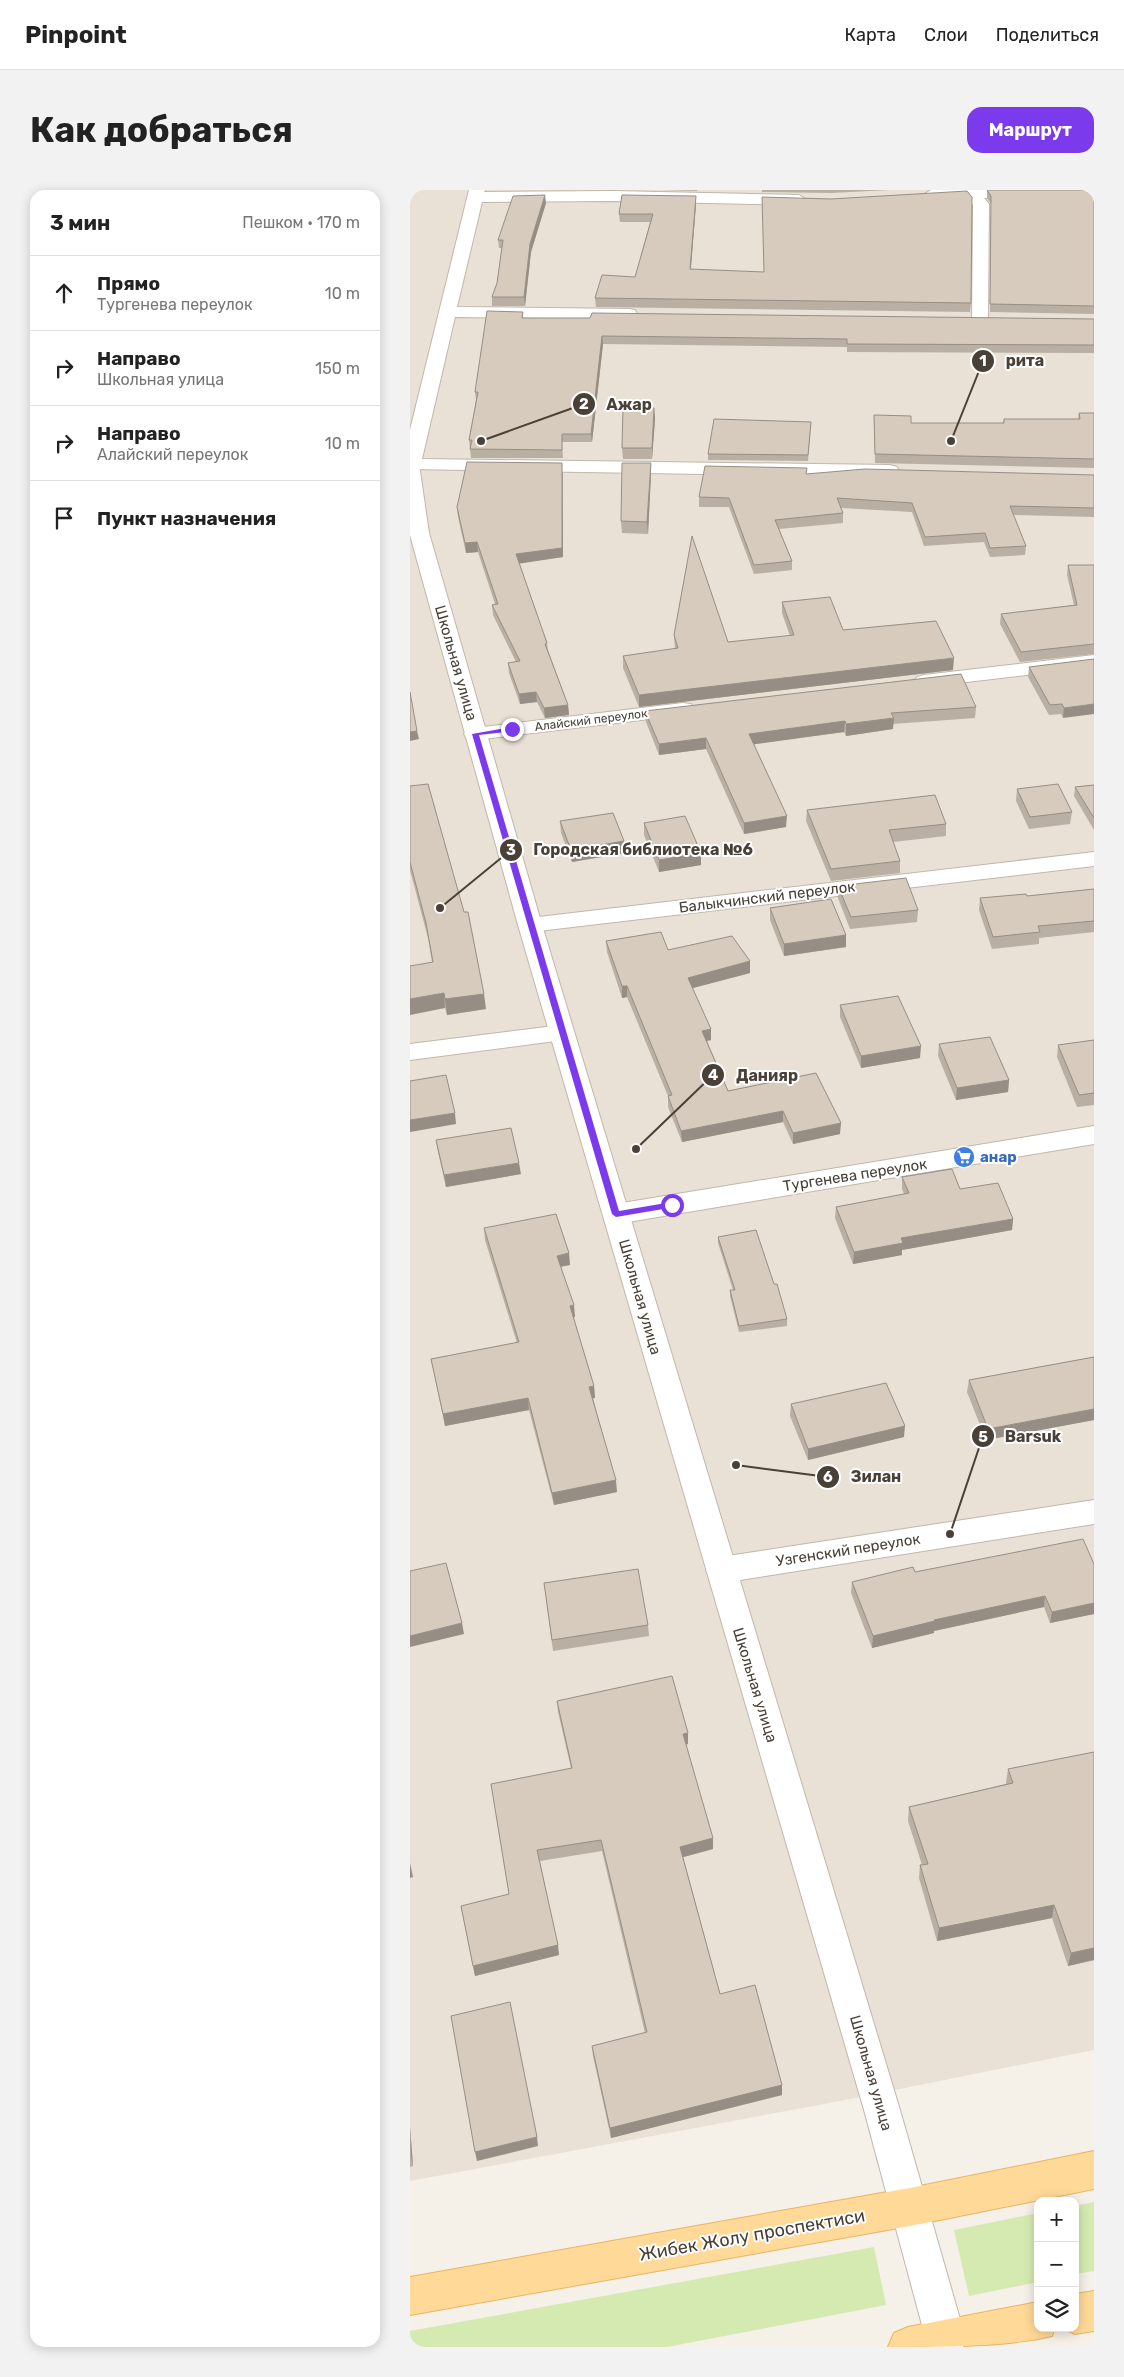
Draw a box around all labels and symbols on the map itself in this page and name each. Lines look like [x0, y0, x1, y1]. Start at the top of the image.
callout: рита [970, 345, 1054, 376]
text: рита [1006, 351, 1044, 370]
text: 1 [979, 352, 987, 370]
callout: Ажар [571, 389, 662, 420]
text: 2 [579, 395, 589, 413]
text: Ажар [606, 395, 652, 414]
street label: Школьная улица [431, 603, 481, 723]
street label: Алайский переулок [534, 706, 649, 734]
route end [501, 718, 524, 741]
callout: Городская библиотека №6 [498, 834, 763, 865]
text: Городская библиотека №6 [533, 840, 753, 859]
text: 3 [506, 841, 516, 859]
street label: Балыкчинский переулок [678, 877, 856, 917]
callout: Данияр [701, 1060, 808, 1091]
text: 4 [708, 1066, 718, 1084]
text: Данияр [736, 1066, 798, 1085]
supermarket icon: анар [952, 1145, 976, 1169]
place label: анар [980, 1148, 1017, 1166]
street label: Тургенева переулок [782, 1155, 928, 1195]
route start [661, 1194, 684, 1217]
street label: Школьная улица [615, 1237, 665, 1357]
callout: Barsuk [970, 1421, 1072, 1452]
text: Barsuk [1005, 1427, 1062, 1446]
text: 5 [978, 1428, 988, 1446]
callout: Зилан [816, 1461, 912, 1492]
text: Зилан [851, 1467, 901, 1486]
text: 6 [823, 1468, 833, 1486]
street label: Узгенский переулок [774, 1530, 922, 1570]
street label: Школьная улица [729, 1625, 781, 1745]
street label: Школьная улица [846, 2013, 896, 2133]
street label: Жибек Жолу проспектиси [637, 2204, 867, 2266]

